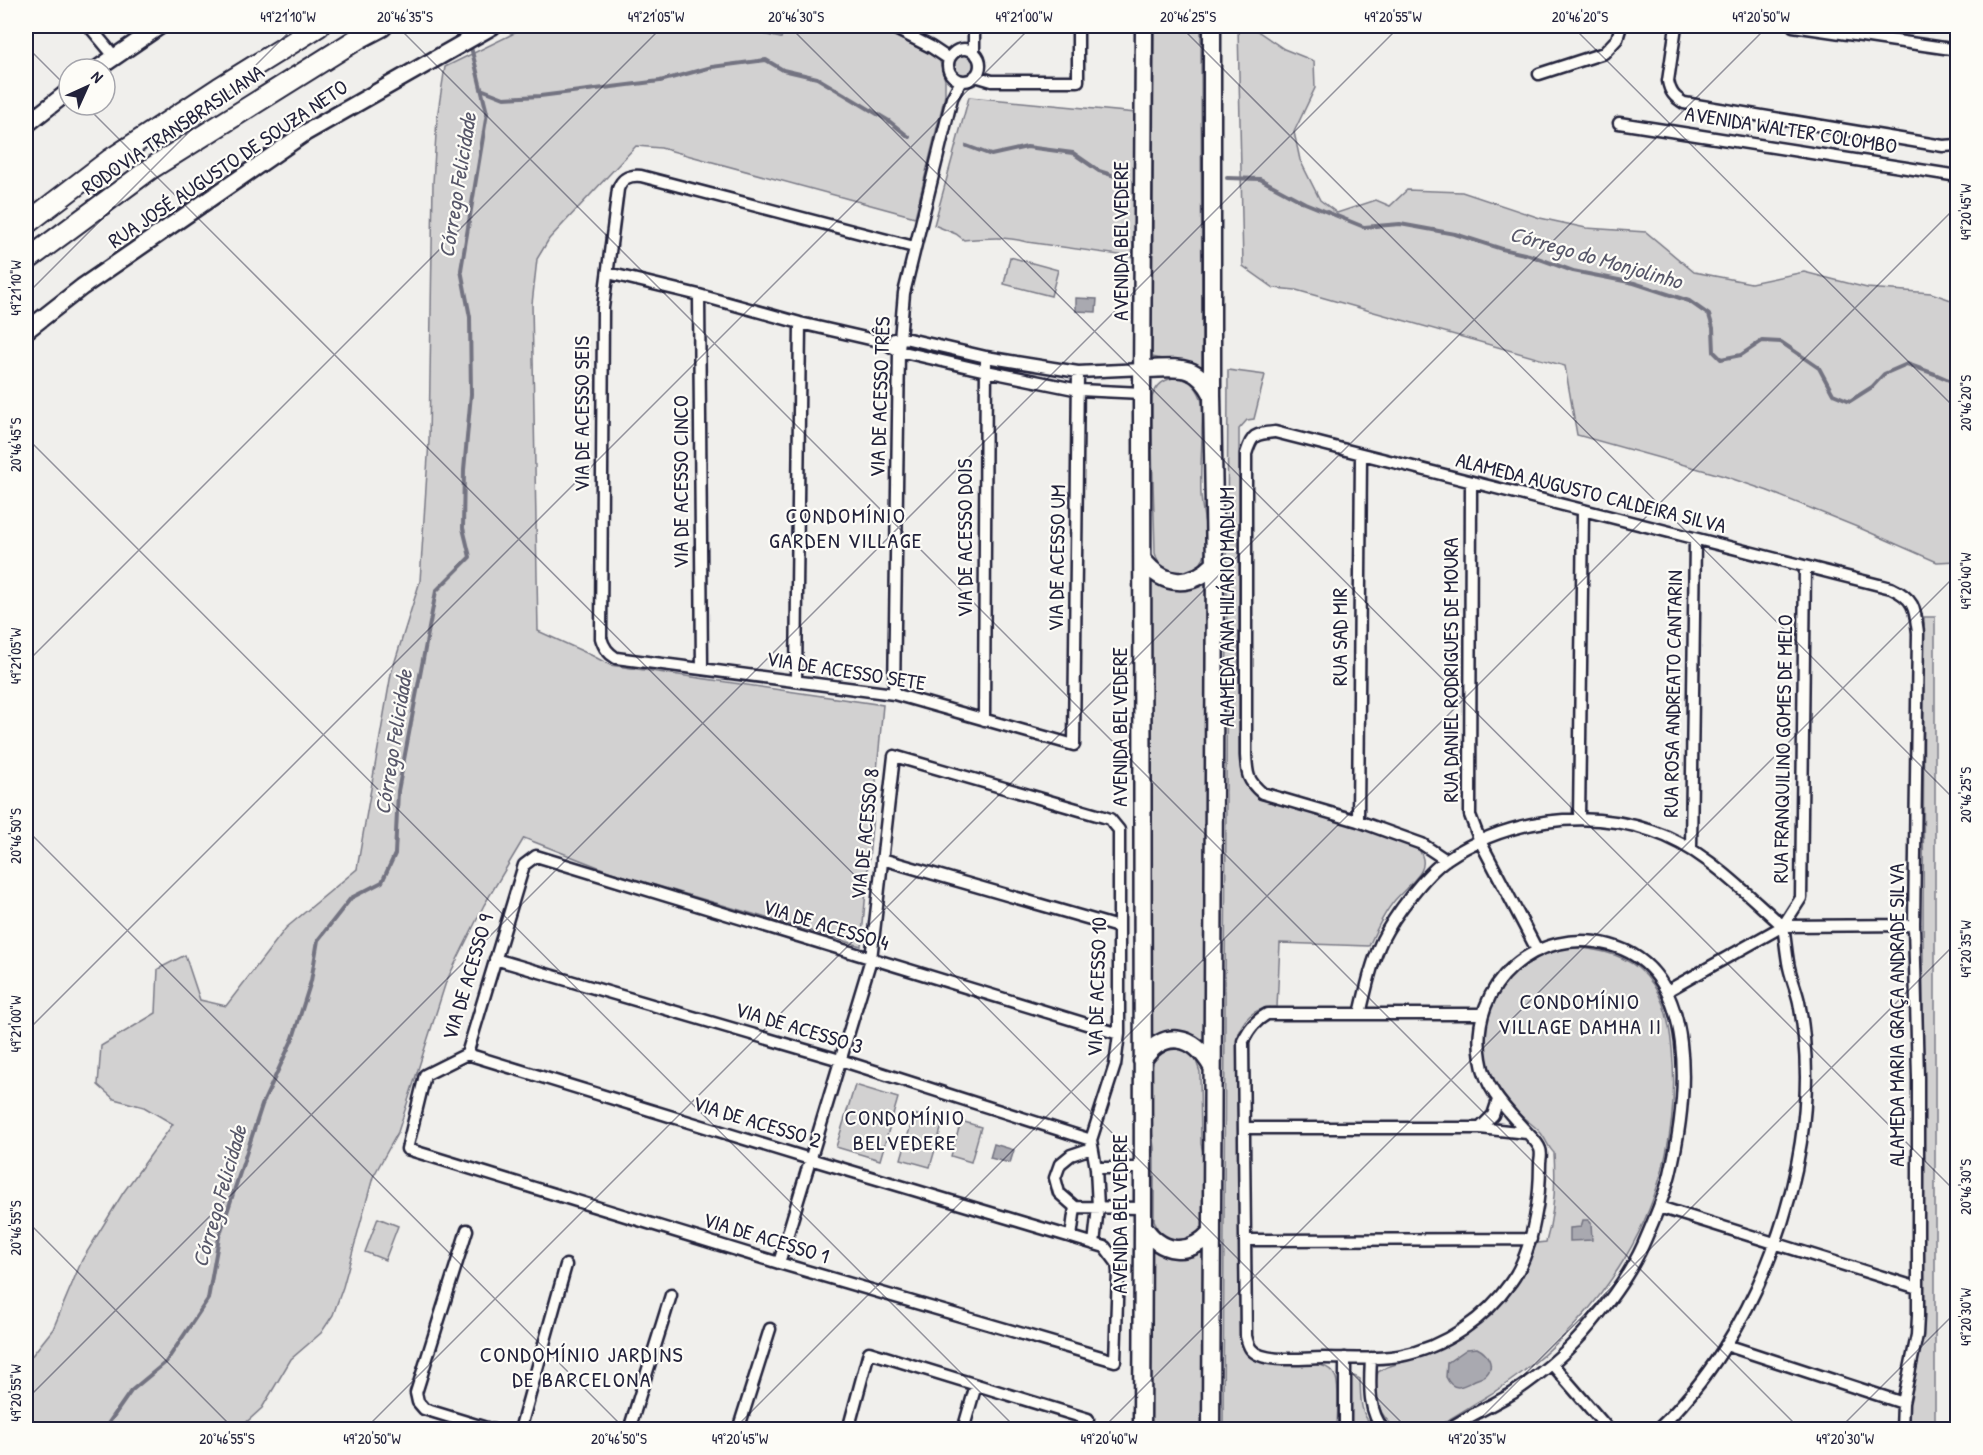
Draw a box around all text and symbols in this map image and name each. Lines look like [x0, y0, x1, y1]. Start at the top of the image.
text: 49°21'10"W [260, 6, 316, 27]
text: 20°46'35"S [377, 6, 433, 27]
text: 49°21'05"W [628, 6, 685, 27]
text: 20°46'30"S [768, 6, 824, 27]
text: 49°21'00"W [996, 6, 1053, 27]
text: 20°46'25"S [1160, 6, 1216, 27]
text: 49°20'55"W [1364, 6, 1422, 27]
text: 20°46'20"S [1552, 6, 1608, 27]
text: 49°20'50"W [1732, 6, 1791, 27]
north arrow [57, 57, 117, 117]
street label: RODOVIA TRANSBRASILIANA [77, 60, 269, 200]
street label: RUA JOSÉ AUGUSTO DE SOUZA NETO [102, 72, 353, 255]
street label: AVENIDA WALTER COLOMBO [1683, 98, 1899, 161]
water label: Córrego Felicidade [431, 109, 483, 260]
street label: AVENIDA BELVEDERE [1106, 161, 1135, 321]
text: 49°20'45"W [1955, 183, 1976, 240]
water label: Córrego do Monjolinho [1507, 218, 1688, 296]
text: 49°21'10"W [5, 260, 26, 316]
street label: VIA DE ACESSO TRÊS [862, 316, 897, 478]
street label: VIA DE ACESSO SEIS [567, 336, 596, 492]
text: 20°46'20"S [1955, 375, 1976, 431]
street label: VIA DE ACESSO CINCO [666, 395, 695, 569]
text: 20°46'45"S [5, 418, 26, 472]
street label: ALAMEDA AUGUSTO CALDEIRA SILVA [1453, 445, 1729, 540]
street label: VIA DE ACESSO DOIS [950, 458, 979, 617]
street label: VIA DE ACESSO UM [1041, 484, 1072, 632]
street label: ALAMEDA ANA HILÁRIO MADLUM [1212, 487, 1241, 727]
district label: CONDOMÍNIO GARDEN VILLAGE [769, 500, 923, 555]
street label: RUA DANIEL RODRIGUES DE MOURA [1436, 537, 1465, 803]
text: 49°20'40"W [1955, 552, 1976, 609]
street label: RUA ROSA ANDREATO CANTARIN [1656, 570, 1689, 818]
street label: RUA SAD MIR [1325, 588, 1354, 686]
street label: RUA FRANQUILINO GOMES DE MELO [1766, 614, 1799, 884]
text: 49°21'05"W [5, 627, 26, 684]
street label: VIA DE ACESSO SETE [764, 644, 928, 697]
street label: AVENIDA BELVEDERE [1105, 647, 1134, 807]
water label: Córrego Felicidade [367, 666, 419, 817]
street label: VIA DE ACESSO 8 [843, 767, 886, 901]
text: 20°46'25"S [1955, 767, 1976, 823]
text: 20°46'50"S [5, 808, 26, 864]
street label: ALAMEDA MARIA GRAÇA ANDRADE SILVA [1882, 863, 1911, 1167]
street label: VIA DE ACESSO 4 [759, 892, 893, 958]
street label: VIA DE ACESSO 9 [435, 910, 501, 1043]
street label: VIA DE ACESSO 10 [1080, 917, 1113, 1057]
text: 49°20'35"W [1955, 919, 1976, 978]
district label: CONDOMÍNIO VILLAGE DAMHA II [1498, 986, 1662, 1041]
street label: VIA DE ACESSO 3 [732, 994, 867, 1061]
text: 49°21'00"W [5, 995, 26, 1052]
street label: VIA DE ACESSO 2 [690, 1088, 825, 1155]
district label: CONDOMÍNIO BELVEDERE [844, 1102, 966, 1157]
water label: Córrego Felicidade [184, 1120, 254, 1270]
street label: AVENIDA BELVEDERE [1105, 1134, 1134, 1294]
text: 20°46'30"S [1955, 1159, 1976, 1215]
text: 20°46'55"S [5, 1200, 26, 1256]
street label: VIA DE ACESSO 1 [700, 1205, 833, 1270]
text: 49°20'30"W [1955, 1287, 1976, 1346]
district label: CONDOMÍNIO JARDINS DE BARCELONA [480, 1339, 684, 1394]
text: 49°20'55"W [5, 1364, 26, 1422]
text: 20°46'55"S [199, 1428, 255, 1449]
text: 49°20'50"W [343, 1428, 402, 1449]
text: 20°46'50"S [591, 1428, 647, 1449]
text: 49°20'45"W [712, 1428, 769, 1449]
text: 49°20'40"W [1081, 1428, 1138, 1449]
text: 49°20'35"W [1448, 1428, 1507, 1449]
text: 49°20'30"W [1816, 1428, 1875, 1449]

